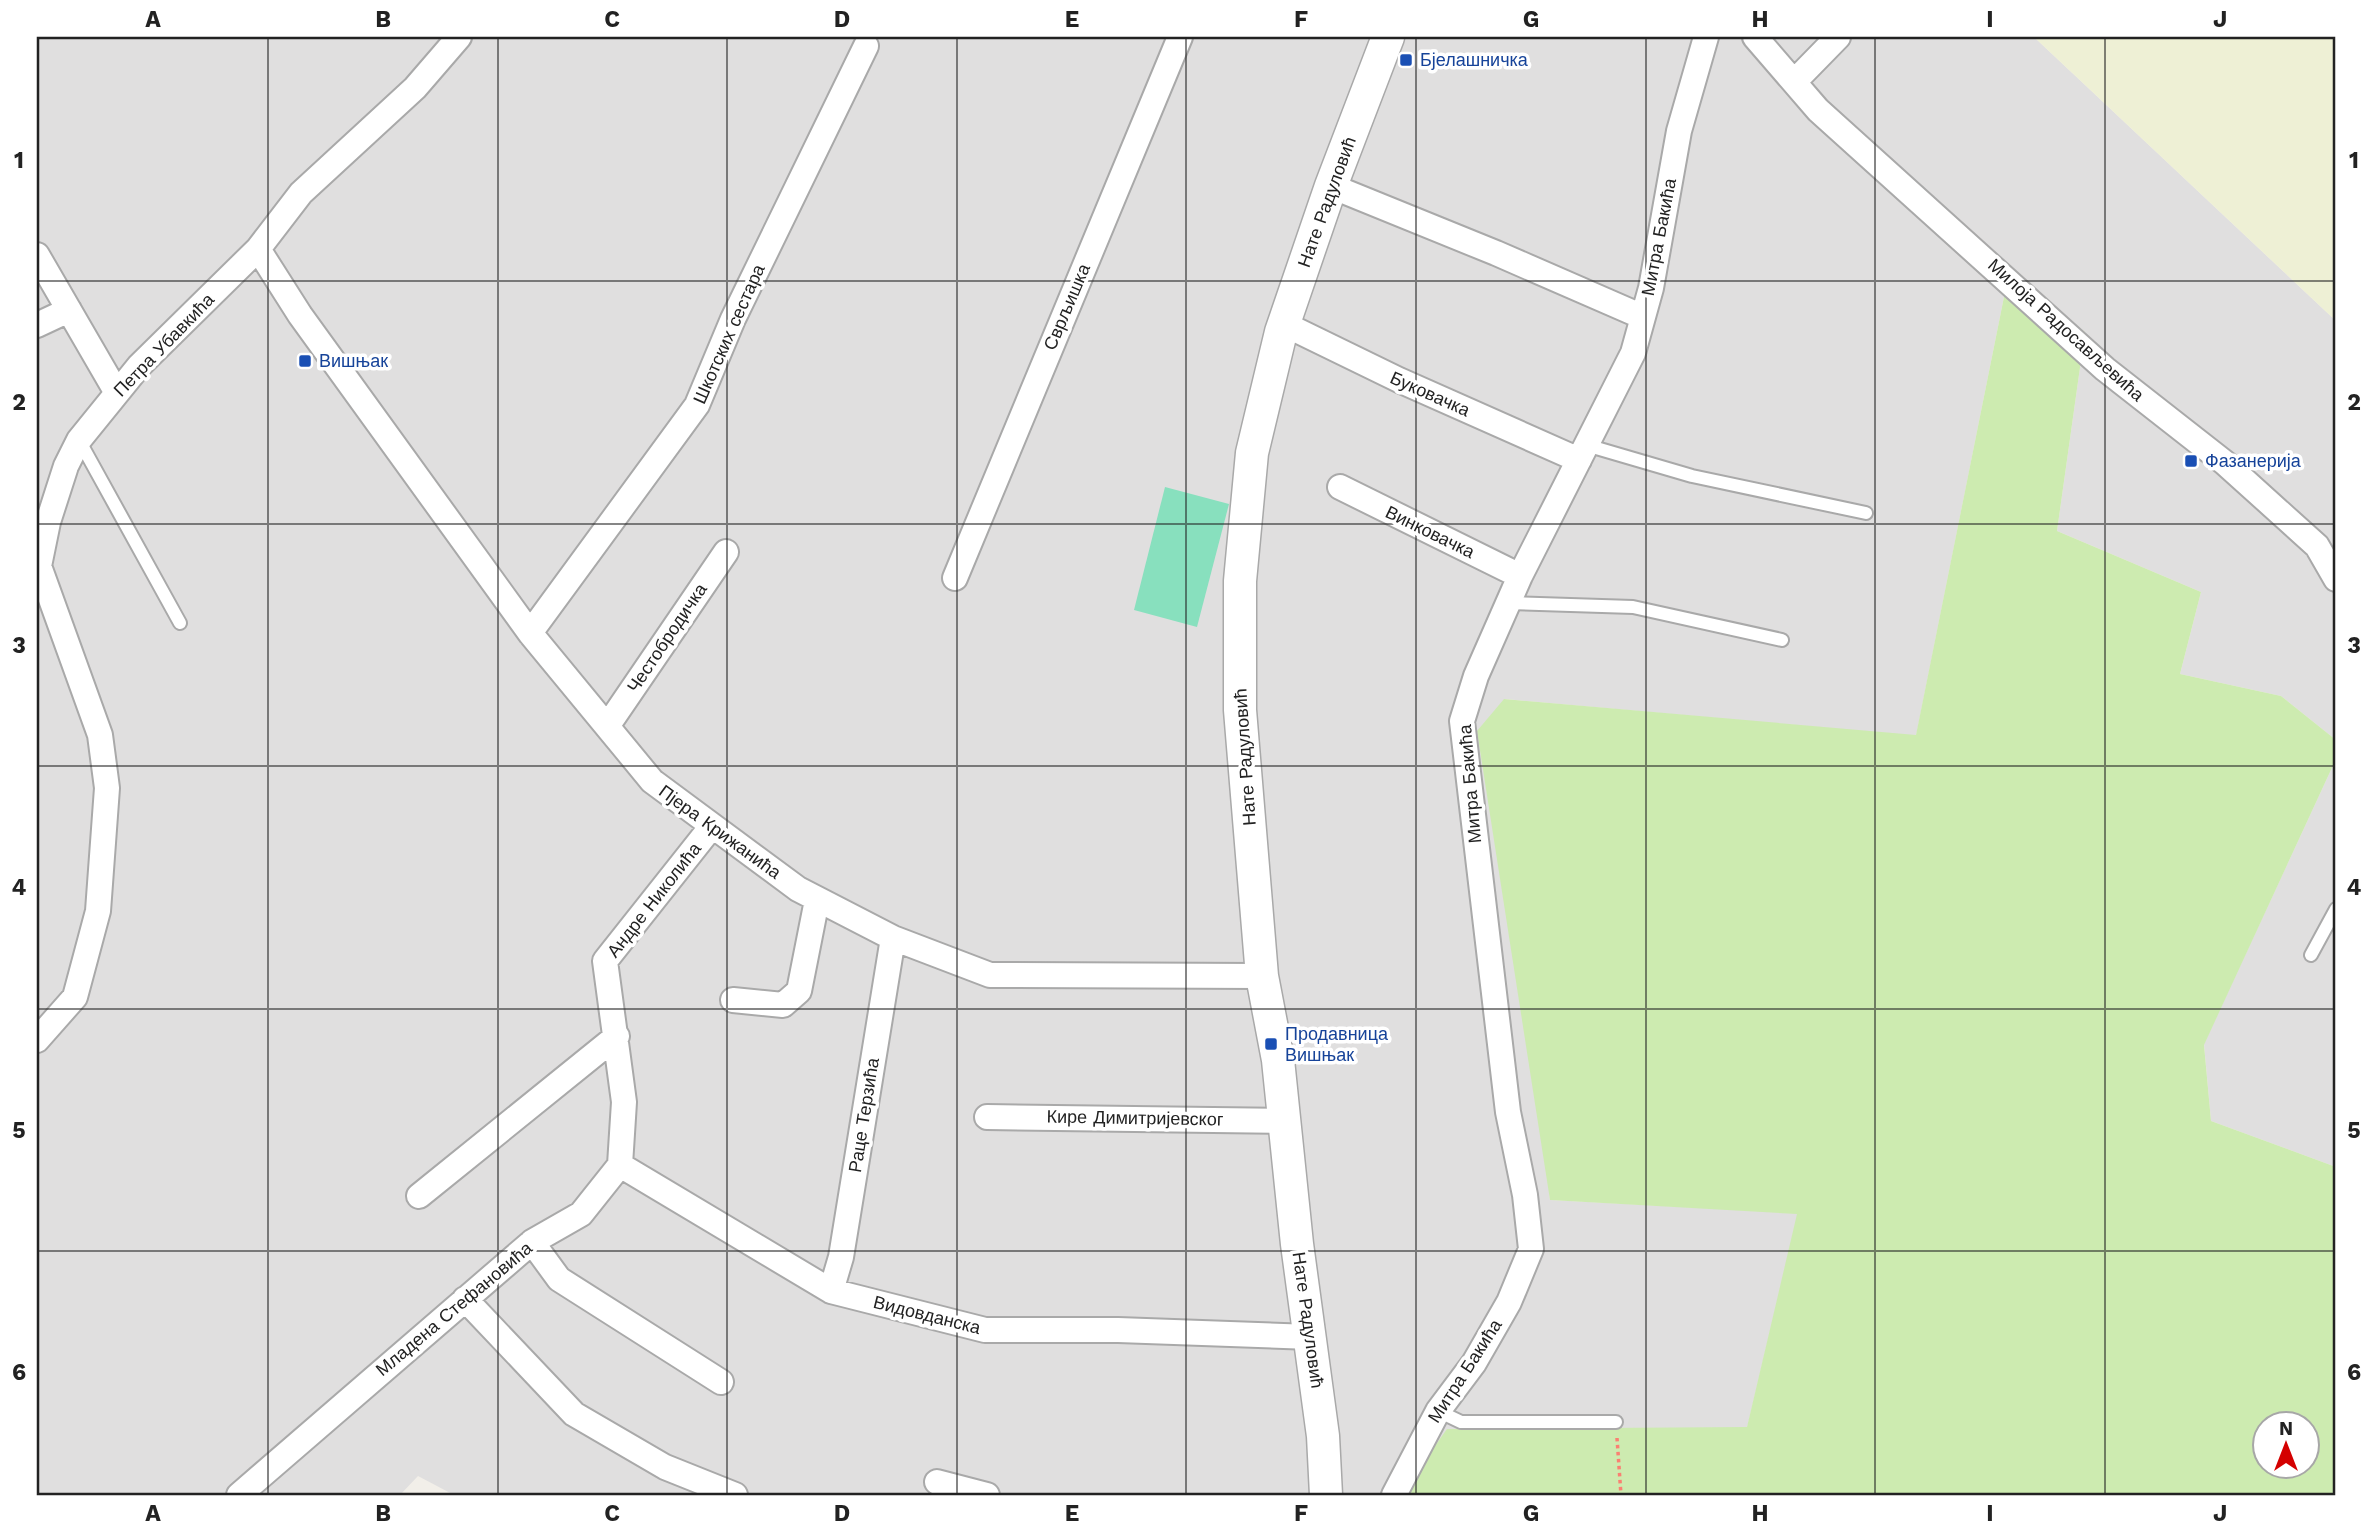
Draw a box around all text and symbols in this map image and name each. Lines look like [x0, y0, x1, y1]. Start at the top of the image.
text: A [145, 6, 161, 33]
text: B [375, 6, 391, 33]
text: C [604, 6, 620, 33]
text: D [834, 6, 850, 33]
text: E [1065, 6, 1079, 33]
text: F [1294, 6, 1308, 33]
text: G [1523, 6, 1539, 33]
text: H [1751, 6, 1769, 33]
text: I [1986, 6, 1994, 33]
text: J [2213, 6, 2227, 33]
place label: Бјелашничка [1420, 49, 1529, 70]
marker: Бјелашничка [1398, 52, 1414, 68]
street label: Нате Радуловић [1293, 134, 1360, 270]
text: 1 [14, 147, 24, 174]
text: 1 [2349, 147, 2359, 174]
street label: Митра Бакића [1637, 175, 1680, 297]
street label: Милоја Радосављевића [1984, 254, 2149, 406]
street label: Шкотских сестара [688, 260, 769, 407]
street label: Сврљишка [1039, 260, 1094, 353]
street label: Петра Убавкића [109, 288, 219, 401]
place label: Вишњак [319, 350, 388, 371]
marker: Вишњак [297, 353, 313, 369]
street label: Буковачка [1387, 367, 1474, 421]
text: 2 [12, 389, 26, 416]
text: 2 [2347, 389, 2361, 416]
place label: Фазанерија [2205, 450, 2302, 471]
marker: Фазанерија [2183, 453, 2199, 469]
street label: Винковачка [1382, 501, 1479, 563]
street label: Честобродичка [622, 578, 711, 696]
text: 3 [12, 632, 26, 659]
text: 3 [2347, 632, 2361, 659]
street label: Нате Радуловић [1229, 688, 1260, 826]
street label: Митра Бакића [1454, 723, 1485, 844]
street label: Пјера Крижанића [655, 780, 786, 883]
street label: Андре Николића [602, 837, 706, 961]
text: 4 [12, 874, 27, 901]
text: 4 [2347, 874, 2362, 901]
place label: Продавница Вишњак [1285, 1023, 1389, 1065]
marker: Продавница Вишњак [1263, 1036, 1279, 1052]
street label: Раце Терзића [844, 1055, 883, 1174]
street label: Кире Димитријевског [1046, 1105, 1224, 1130]
text: 5 [12, 1117, 26, 1144]
text: 5 [2347, 1117, 2361, 1144]
street label: Младена Стефановића [371, 1236, 537, 1380]
street label: Нате Радуловић [1289, 1250, 1328, 1390]
street label: Видовданска [871, 1291, 984, 1338]
street label: Митра Бакића [1423, 1314, 1506, 1426]
text: 6 [12, 1359, 26, 1386]
text: 6 [2347, 1359, 2361, 1386]
north arrow [2250, 1410, 2320, 1480]
text: N [2279, 1417, 2293, 1440]
text: A [145, 1500, 161, 1527]
text: B [375, 1500, 391, 1527]
text: C [604, 1500, 620, 1527]
text: D [834, 1500, 850, 1527]
text: E [1065, 1500, 1079, 1527]
text: F [1294, 1500, 1308, 1527]
text: G [1523, 1500, 1539, 1527]
text: H [1751, 1500, 1769, 1527]
text: I [1986, 1500, 1994, 1527]
text: J [2213, 1500, 2227, 1527]

